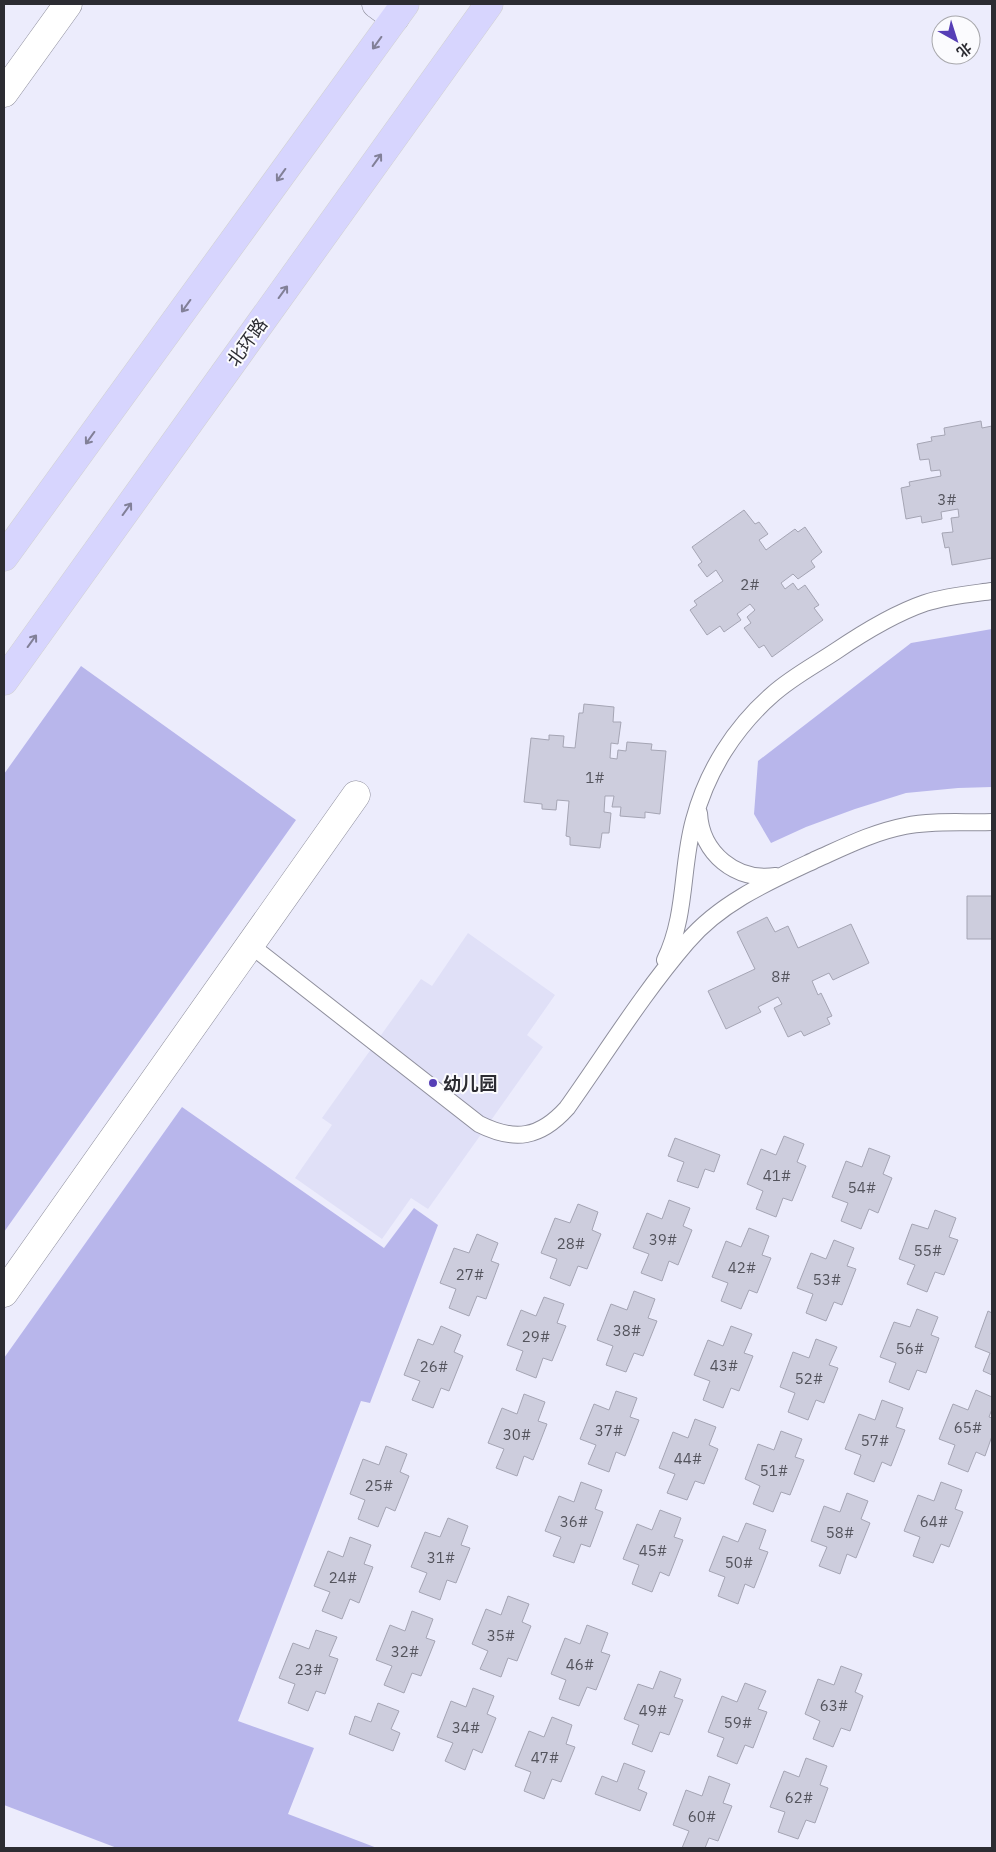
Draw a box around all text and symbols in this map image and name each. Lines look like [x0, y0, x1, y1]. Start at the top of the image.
north arrow [931, 15, 981, 65]
one-way arrow [371, 36, 382, 49]
text: 北 [953, 39, 975, 62]
one-way arrow [372, 154, 383, 167]
one-way arrow [276, 168, 286, 182]
one-way arrow [278, 285, 288, 299]
one-way arrow [180, 299, 191, 312]
street label: 北环路 [222, 313, 272, 371]
one-way arrow [85, 431, 95, 445]
house number: 3# [937, 490, 957, 509]
one-way arrow [122, 502, 132, 516]
house number: 2# [740, 575, 760, 594]
one-way arrow [27, 634, 37, 648]
house number: 1# [585, 768, 605, 787]
house number: 8# [771, 967, 791, 986]
place label: 幼儿园 [443, 1072, 497, 1095]
marker: 幼儿园 [427, 1077, 439, 1089]
house number: 41# [763, 1166, 791, 1185]
house number: 54# [848, 1178, 876, 1197]
house number: 39# [649, 1230, 677, 1249]
house number: 28# [557, 1234, 585, 1253]
house number: 55# [914, 1241, 942, 1260]
house number: 42# [728, 1258, 756, 1277]
house number: 27# [456, 1265, 484, 1284]
house number: 53# [813, 1270, 841, 1289]
house number: 38# [613, 1321, 641, 1340]
house number: 29# [522, 1327, 550, 1346]
house number: 56# [896, 1339, 924, 1358]
house number: 43# [710, 1356, 738, 1375]
house number: 26# [420, 1357, 448, 1376]
house number: 52# [795, 1369, 823, 1388]
house number: 65# [954, 1418, 982, 1437]
house number: 37# [595, 1421, 623, 1440]
house number: 30# [503, 1425, 531, 1444]
house number: 57# [861, 1431, 889, 1450]
house number: 44# [674, 1449, 702, 1468]
house number: 51# [760, 1461, 788, 1480]
house number: 25# [365, 1476, 393, 1495]
house number: 36# [560, 1512, 588, 1531]
house number: 64# [920, 1512, 948, 1531]
house number: 58# [826, 1523, 854, 1542]
house number: 45# [639, 1541, 667, 1560]
house number: 31# [427, 1548, 455, 1567]
house number: 50# [725, 1553, 753, 1572]
house number: 24# [329, 1568, 357, 1587]
house number: 35# [487, 1626, 515, 1645]
house number: 32# [391, 1642, 419, 1661]
house number: 46# [566, 1655, 594, 1674]
house number: 23# [295, 1660, 323, 1679]
house number: 63# [820, 1696, 848, 1715]
house number: 49# [639, 1701, 667, 1720]
house number: 59# [724, 1713, 752, 1732]
house number: 34# [452, 1718, 480, 1737]
house number: 47# [531, 1748, 559, 1767]
house number: 62# [785, 1788, 813, 1807]
house number: 60# [688, 1807, 716, 1826]

